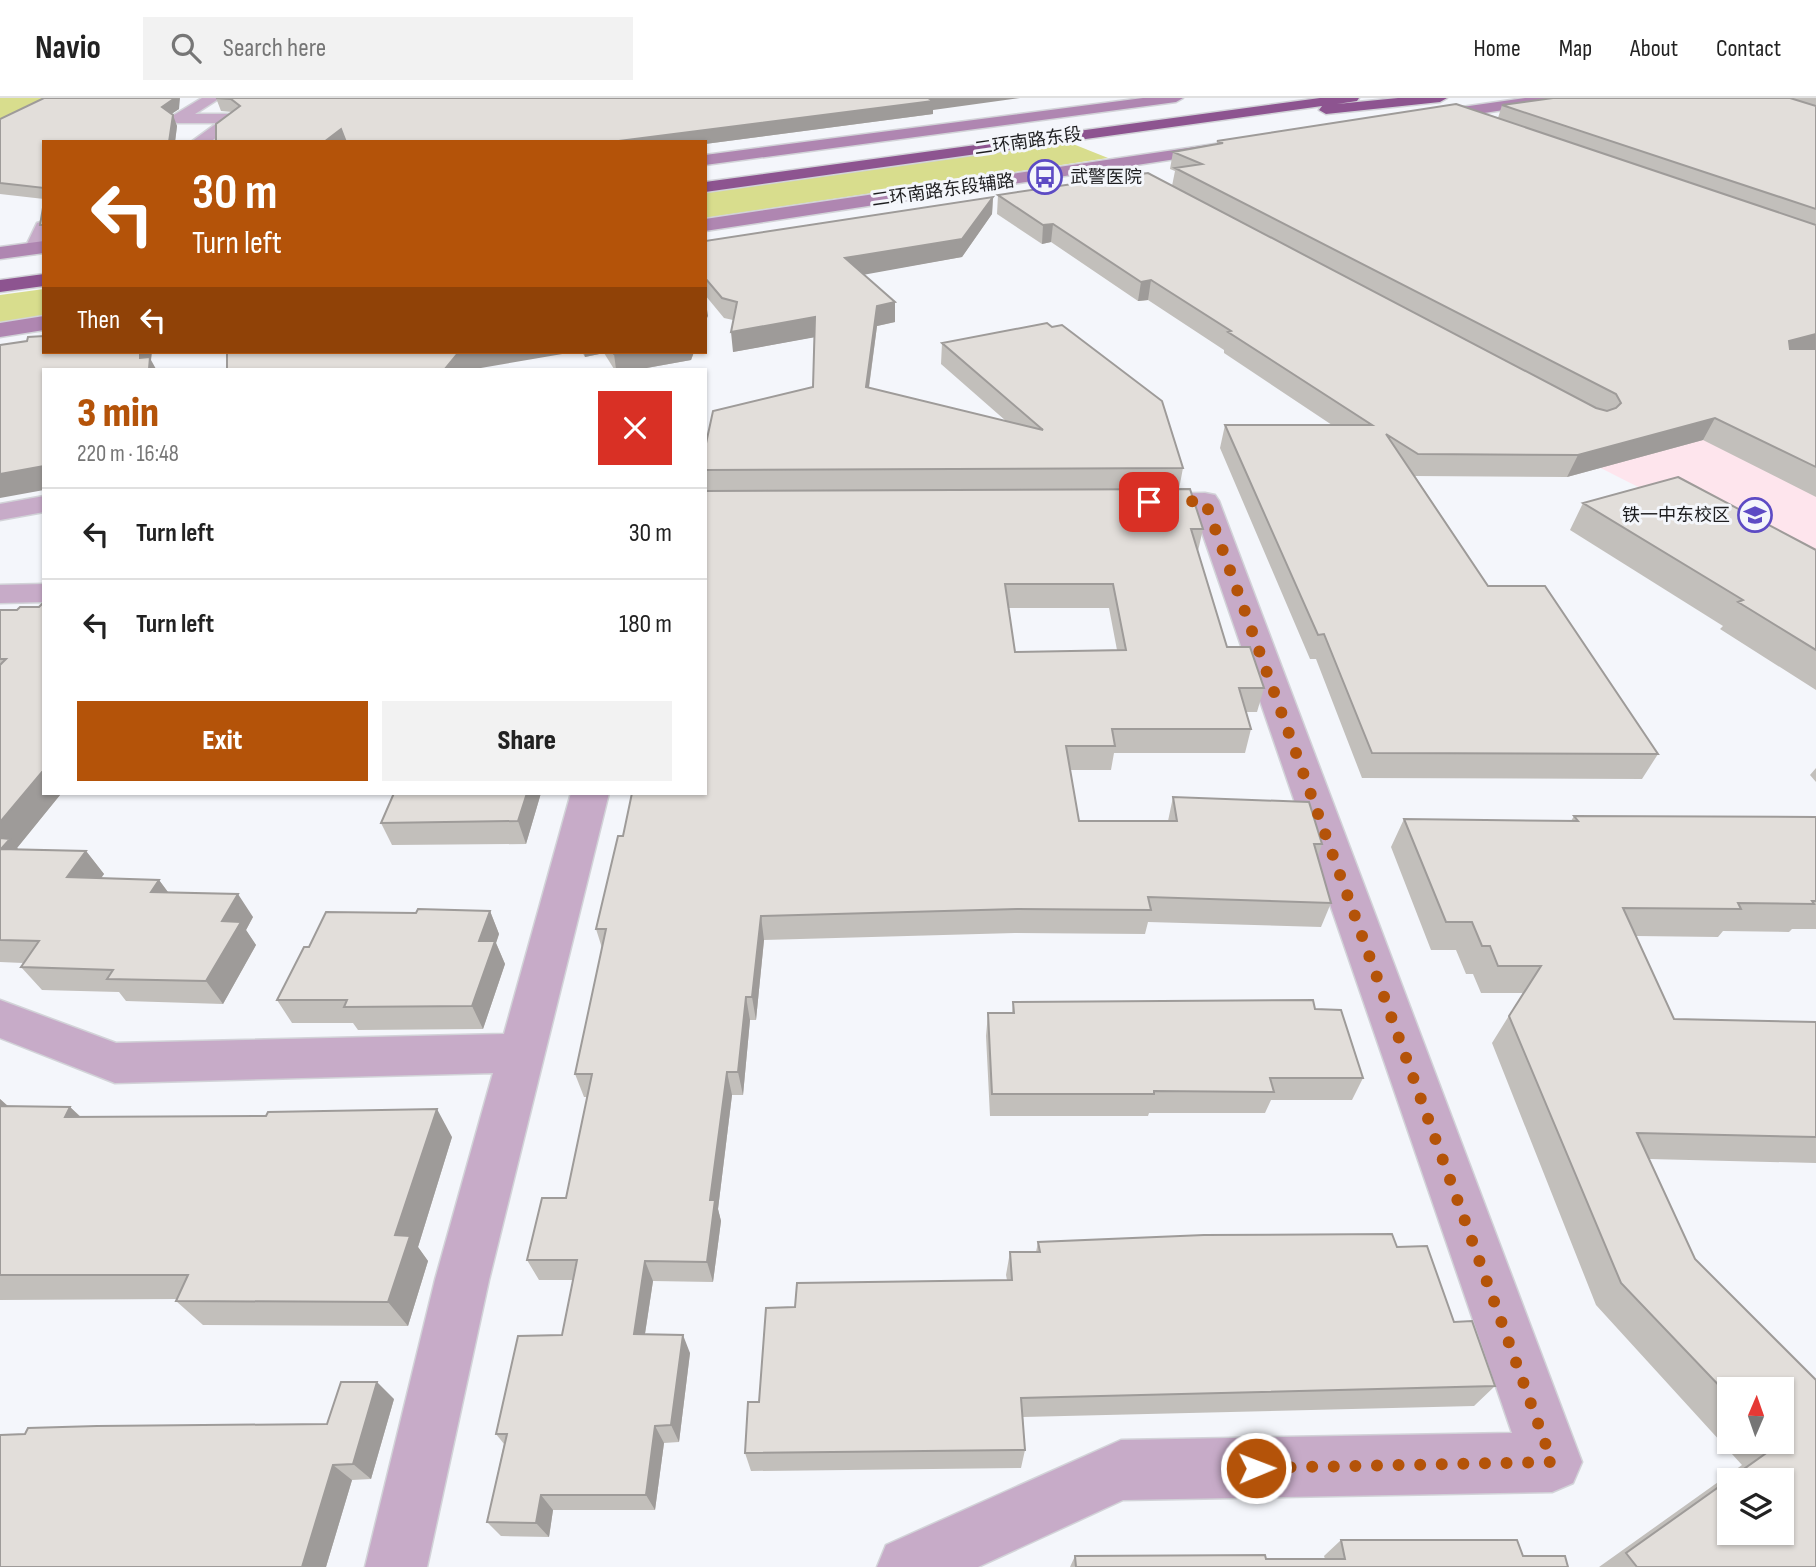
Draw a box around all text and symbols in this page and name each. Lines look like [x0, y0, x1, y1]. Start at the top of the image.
search box [143, 17, 633, 80]
text: Navio [35, 28, 101, 68]
icon: search [167, 29, 205, 67]
text: Search here [223, 33, 326, 64]
text: Home [1473, 34, 1521, 63]
text: Map [1559, 34, 1592, 63]
text: About [1630, 34, 1678, 63]
text: Contact [1716, 34, 1781, 63]
street label: 二环南路东段 [973, 124, 1083, 159]
bus stop icon: 武警医院 [1026, 158, 1064, 196]
text: 30 m [192, 164, 277, 223]
place label: 武警医院 [1070, 167, 1142, 188]
icon: left [77, 168, 168, 259]
street label: 二环南路东段辅路 [870, 170, 1016, 211]
text: Turn left [192, 224, 282, 263]
icon: left [134, 301, 172, 339]
text: Then [77, 305, 120, 336]
text: 3 min [77, 388, 159, 439]
button: close [598, 391, 672, 465]
text: 220 m · 16:48 [77, 440, 179, 468]
pin [1119, 472, 1179, 532]
icon: arrive [1130, 483, 1168, 521]
school or university icon: 铁一中东校区 [1736, 496, 1774, 534]
place label: 铁一中东校区 [1622, 505, 1730, 526]
icon: left [77, 515, 115, 553]
text: Turn left [136, 518, 214, 549]
text: 30 m [629, 518, 672, 549]
icon: left [77, 606, 115, 644]
text: Turn left [136, 609, 214, 640]
text: 180 m [619, 609, 672, 640]
button: Exit [77, 701, 368, 781]
button: Share [382, 701, 672, 781]
north arrow [1717, 1377, 1794, 1454]
map controls [1717, 1377, 1794, 1545]
position arrow [1219, 1431, 1293, 1505]
button: layers [1717, 1468, 1794, 1545]

